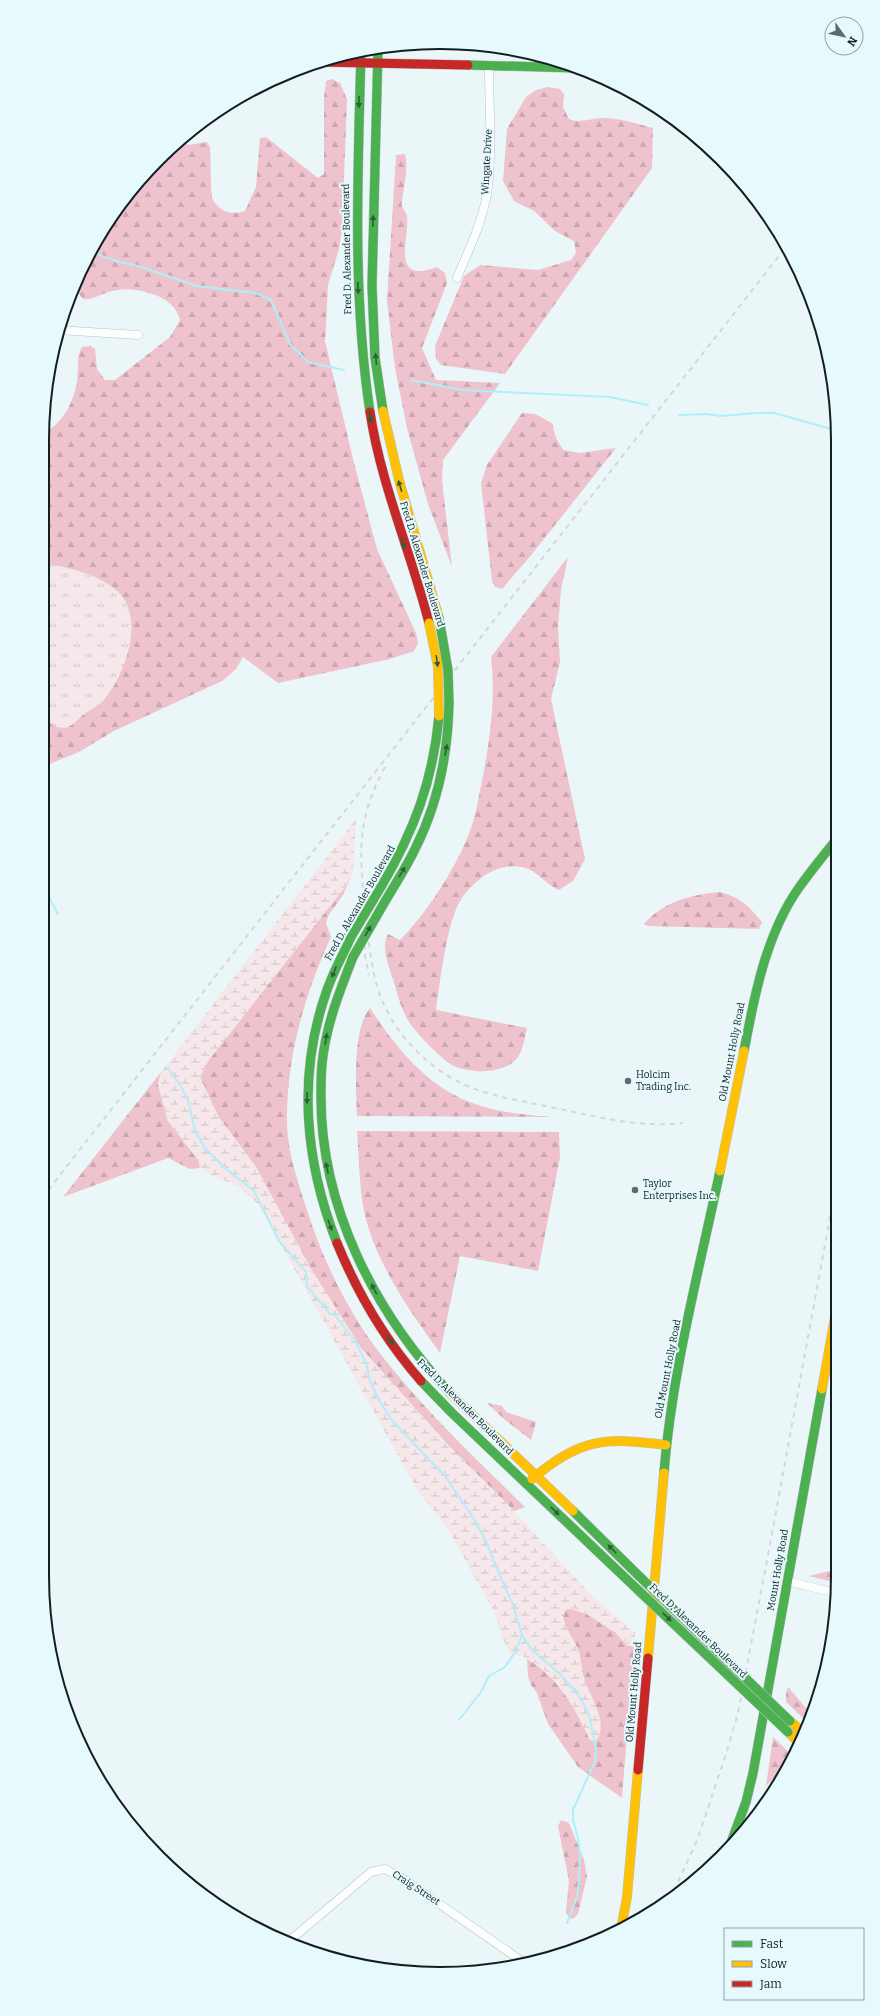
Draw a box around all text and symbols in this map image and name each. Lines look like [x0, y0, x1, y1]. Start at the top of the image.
north arrow [824, 16, 864, 56]
text: N [844, 34, 860, 49]
one-way arrow [356, 96, 362, 109]
street label: Wingate Drive [479, 129, 495, 195]
street label: Fred D. Alexander Boulevard [340, 183, 354, 315]
one-way arrow [370, 214, 376, 227]
one-way arrow [355, 282, 361, 295]
one-way arrow [372, 353, 379, 365]
one-way arrow [367, 411, 373, 423]
one-way arrow [397, 480, 403, 492]
street label: Fred D. Alexander Boulevard [397, 500, 447, 628]
one-way arrow [400, 537, 406, 549]
one-way arrow [434, 655, 440, 667]
one-way arrow [443, 744, 449, 756]
street label: Fred D. Alexander Boulevard [322, 843, 398, 963]
one-way arrow [399, 866, 406, 878]
one-way arrow [364, 925, 371, 937]
one-way arrow [330, 966, 336, 978]
street label: Old Mount Holly Road [716, 1001, 748, 1103]
one-way arrow [323, 1033, 329, 1045]
place label: Holcim Trading Inc. [636, 1069, 691, 1093]
marker: Holcim Trading Inc. [623, 1076, 633, 1086]
one-way arrow [304, 1092, 310, 1105]
one-way arrow [323, 1162, 329, 1174]
place label: Taylor Enterprises Inc. [643, 1178, 716, 1202]
marker: Taylor Enterprises Inc. [630, 1185, 640, 1195]
one-way arrow [327, 1220, 333, 1232]
one-way arrow [370, 1283, 377, 1295]
street label: Old Mount Holly Road [652, 1318, 684, 1420]
one-way arrow [386, 1335, 394, 1346]
street label: Fred D. Alexander Boulevard [414, 1356, 516, 1458]
one-way arrow [549, 1507, 560, 1516]
street label: Mount Holly Road [765, 1528, 791, 1612]
one-way arrow [608, 1544, 617, 1554]
street label: Fred D. Alexander Boulevard [647, 1581, 749, 1681]
one-way arrow [662, 1612, 671, 1621]
street label: Old Mount Holly Road [624, 1641, 644, 1743]
street label: Craig Street [390, 1868, 442, 1908]
legend [724, 1928, 864, 2000]
text: Fast [760, 1937, 784, 1951]
text: Slow [760, 1957, 787, 1971]
text: Jam [759, 1977, 782, 1991]

